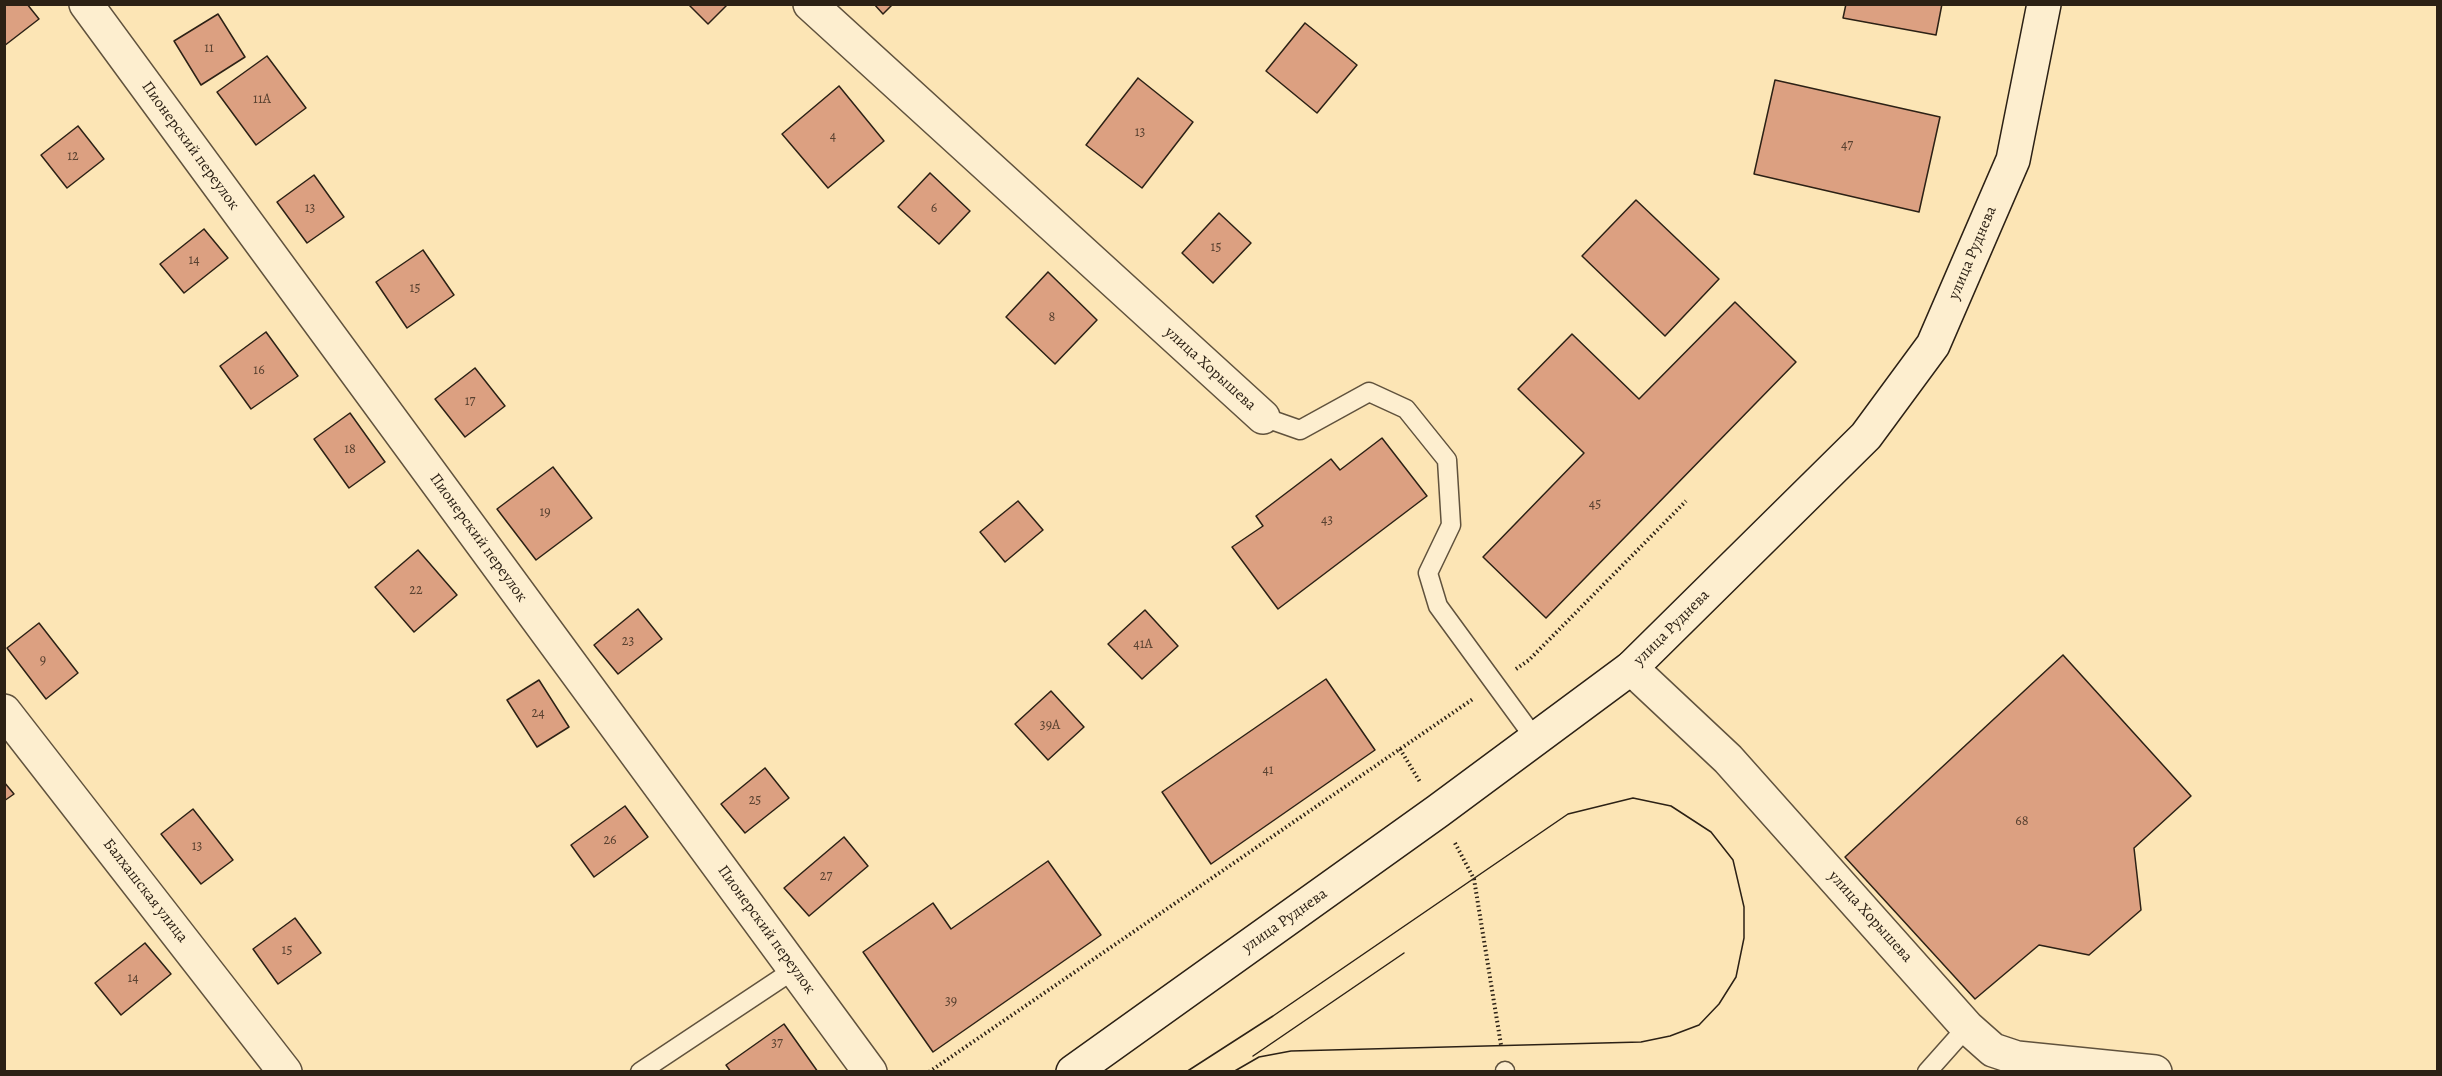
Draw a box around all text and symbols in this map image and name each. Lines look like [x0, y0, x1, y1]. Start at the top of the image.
house number: 11 [204, 41, 214, 57]
street label: Пионерский переулок [137, 78, 243, 214]
house number: 11А [253, 92, 271, 108]
house number: 13 [1135, 125, 1145, 141]
house number: 4 [830, 129, 836, 145]
house number: 47 [1841, 138, 1853, 154]
house number: 12 [67, 149, 79, 165]
house number: 13 [305, 201, 315, 217]
house number: 6 [931, 201, 937, 217]
street label: улица Руднева [1945, 203, 2001, 303]
house number: 15 [1211, 240, 1221, 256]
house number: 14 [188, 253, 200, 269]
house number: 15 [410, 281, 420, 297]
house number: 8 [1049, 310, 1055, 326]
street label: улица Хорышева [1160, 323, 1260, 415]
house number: 16 [253, 363, 265, 379]
house number: 17 [465, 394, 475, 410]
house number: 18 [344, 442, 356, 458]
street label: Пионерский переулок [425, 470, 531, 606]
house number: 45 [1589, 497, 1601, 513]
house number: 19 [539, 505, 551, 521]
house number: 43 [1321, 513, 1333, 529]
house number: 22 [409, 583, 423, 599]
street label: улица Руднева [1630, 586, 1714, 670]
house number: 23 [622, 634, 634, 650]
house number: 41А [1133, 637, 1153, 653]
house number: 9 [40, 653, 46, 669]
house number: 24 [532, 706, 544, 722]
house number: 39А [1040, 718, 1060, 734]
house number: 41 [1262, 763, 1274, 779]
house number: 25 [749, 793, 761, 809]
house number: 68 [2015, 814, 2029, 830]
house number: 26 [603, 833, 617, 849]
street label: Балхашская улица [98, 835, 192, 947]
house number: 13 [192, 839, 202, 855]
street label: Пионерский переулок [713, 862, 819, 998]
street label: улица Хорышева [1824, 867, 1916, 967]
house number: 27 [820, 869, 832, 885]
street label: улица Руднева [1239, 885, 1331, 957]
house number: 15 [282, 943, 292, 959]
house number: 14 [127, 971, 139, 987]
house number: 39 [945, 994, 957, 1010]
house number: 37 [771, 1036, 783, 1052]

